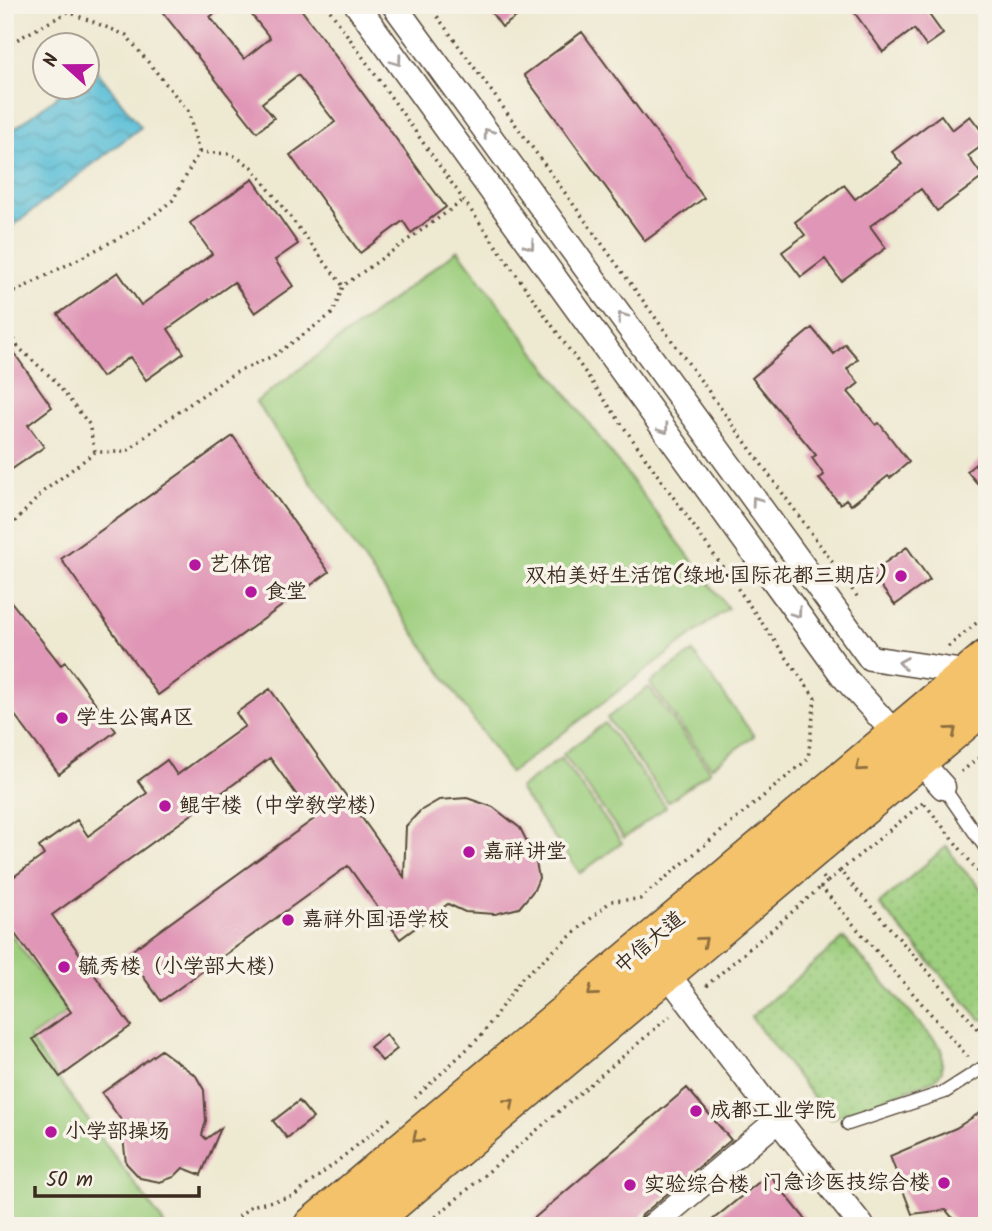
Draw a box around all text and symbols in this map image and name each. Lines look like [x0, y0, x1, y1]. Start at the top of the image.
north arrow [32, 32, 102, 102]
text: N [36, 50, 68, 72]
one-way arrow [389, 53, 401, 65]
one-way arrow [484, 128, 496, 141]
one-way arrow [522, 237, 535, 250]
one-way arrow [618, 312, 630, 325]
one-way arrow [656, 421, 668, 434]
one-way arrow [752, 496, 764, 509]
place label: 艺体馆 [209, 549, 272, 582]
marker: 艺体馆 [187, 557, 203, 573]
place label: 双柏美好生活馆(绿地·国际花都三期店) [525, 560, 887, 593]
marker: 双柏美好生活馆(绿地·国际花都三期店) [893, 568, 909, 584]
place label: 食堂 [265, 576, 307, 609]
marker: 食堂 [243, 584, 259, 600]
one-way arrow [789, 605, 802, 618]
one-way arrow [897, 655, 909, 670]
place label: 学生公寓A区 [76, 702, 194, 735]
marker: 学生公寓A区 [54, 710, 70, 726]
one-way arrow [944, 727, 957, 739]
one-way arrow [855, 758, 867, 771]
place label: 鲲宇楼（中学教学楼） [179, 790, 389, 823]
marker: 鲲宇楼（中学教学楼） [157, 798, 173, 814]
place label: 嘉祥讲堂 [483, 836, 567, 869]
marker: 嘉祥讲堂 [461, 844, 477, 860]
street label: 中信大道 [607, 903, 693, 983]
place label: 嘉祥外国语学校 [302, 904, 449, 937]
marker: 嘉祥外国语学校 [280, 912, 296, 928]
one-way arrow [695, 937, 708, 949]
place label: 毓秀楼（小学部大楼） [78, 951, 288, 984]
marker: 毓秀楼（小学部大楼） [56, 959, 72, 975]
one-way arrow [587, 983, 599, 996]
place label: 成都工业学院 [710, 1095, 836, 1128]
one-way arrow [502, 1099, 515, 1111]
marker: 成都工业学院 [688, 1103, 704, 1119]
place label: 小学部操场 [65, 1116, 170, 1149]
marker: 小学部操场 [43, 1124, 59, 1140]
one-way arrow [413, 1130, 426, 1142]
scale bar [35, 1154, 200, 1198]
text: 50 m [46, 1164, 93, 1197]
place label: 门急诊医技综合楼 [762, 1167, 930, 1200]
place label: 实验综合楼 [644, 1169, 749, 1202]
marker: 门急诊医技综合楼 [936, 1175, 952, 1191]
marker: 实验综合楼 [622, 1177, 638, 1193]

